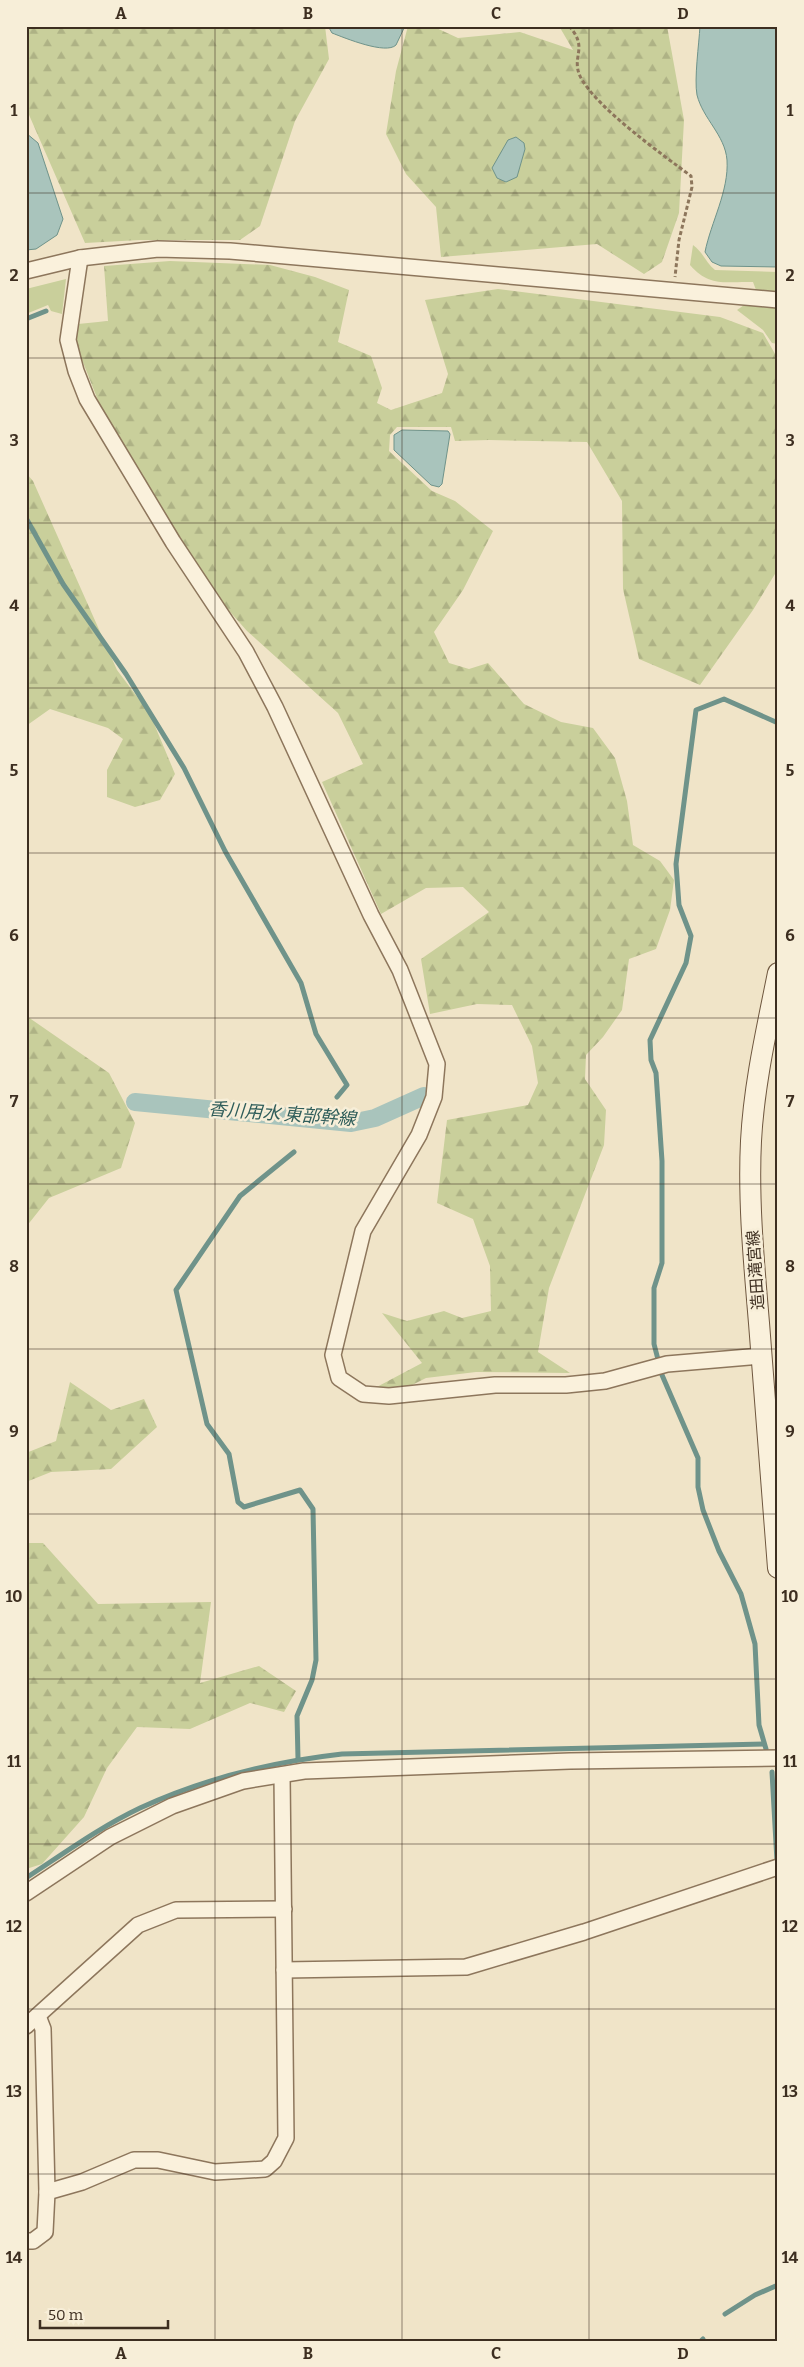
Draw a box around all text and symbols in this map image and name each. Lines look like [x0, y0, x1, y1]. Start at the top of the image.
text: A [115, 4, 127, 23]
text: B [303, 4, 313, 23]
text: C [491, 4, 501, 23]
text: D [677, 4, 689, 23]
text: 1 [11, 101, 18, 120]
text: 1 [787, 101, 794, 120]
text: 2 [9, 266, 19, 285]
text: 2 [785, 266, 795, 285]
text: 3 [9, 431, 19, 450]
text: 3 [785, 431, 795, 450]
text: 4 [9, 596, 19, 615]
text: 4 [785, 596, 795, 615]
text: 5 [10, 761, 19, 780]
text: 5 [786, 761, 795, 780]
text: 6 [9, 926, 19, 945]
text: 6 [785, 926, 795, 945]
text: 7 [10, 1092, 19, 1111]
text: 7 [786, 1092, 795, 1111]
water label: 香川用水 東部幹線 [208, 1098, 358, 1130]
street label: 造田滝宮線 [743, 1229, 768, 1311]
text: 8 [9, 1257, 19, 1276]
text: 8 [785, 1257, 795, 1276]
text: 9 [9, 1422, 19, 1441]
text: 9 [785, 1422, 795, 1441]
text: 10 [5, 1587, 23, 1606]
text: 10 [781, 1587, 799, 1606]
text: 11 [7, 1752, 21, 1771]
text: 11 [783, 1752, 797, 1771]
text: 12 [6, 1917, 22, 1936]
text: 12 [782, 1917, 798, 1936]
text: 13 [6, 2082, 22, 2101]
text: 13 [782, 2082, 798, 2101]
text: 14 [6, 2248, 23, 2267]
text: 14 [782, 2248, 799, 2267]
scale bar [40, 2297, 168, 2329]
text: 50 m [48, 2306, 84, 2324]
text: A [115, 2344, 127, 2363]
text: B [303, 2344, 313, 2363]
text: C [491, 2344, 501, 2363]
text: D [677, 2344, 689, 2363]

